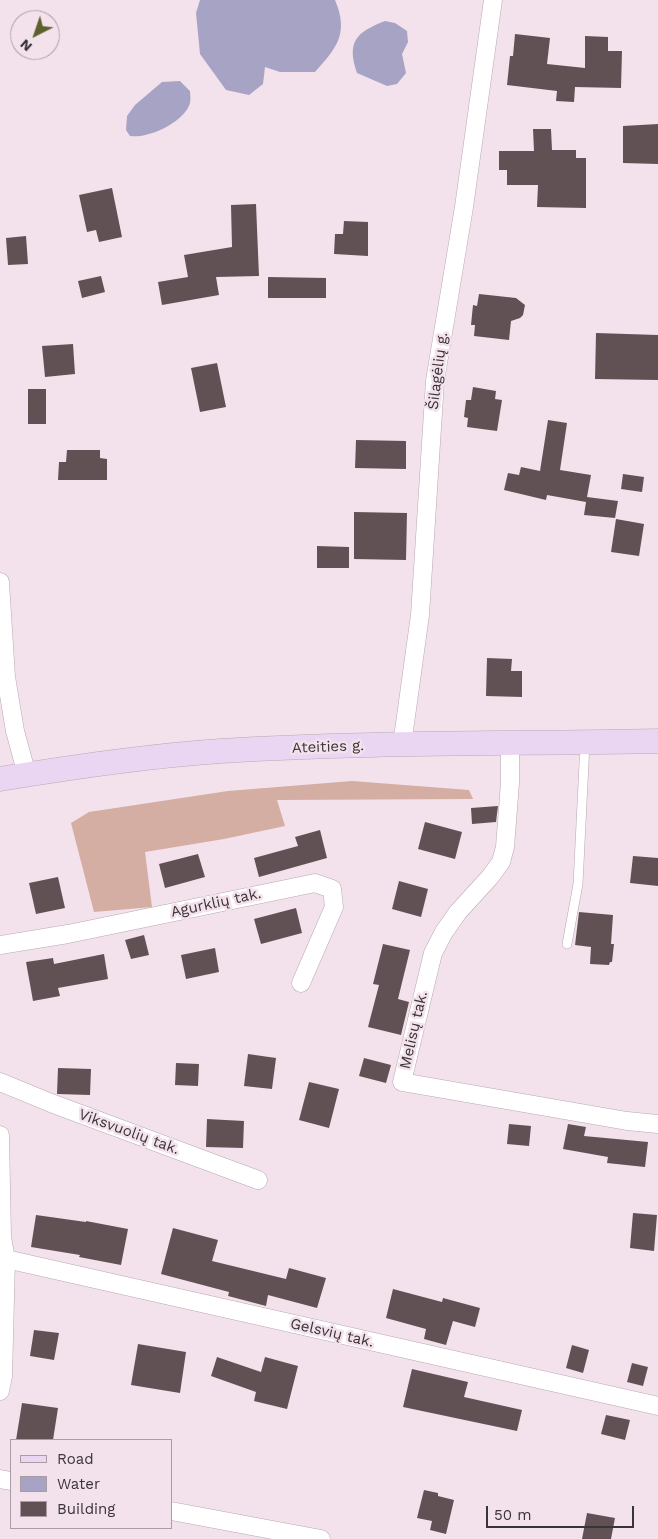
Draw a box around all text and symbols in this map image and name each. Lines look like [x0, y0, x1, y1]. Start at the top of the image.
north arrow [10, 10, 60, 60]
text: N [17, 36, 35, 55]
street label: Šilagėlių g. [424, 331, 452, 411]
street label: Ateities g. [292, 737, 364, 757]
street label: Agurklių tak. [169, 885, 263, 921]
street label: Melisų tak. [396, 989, 432, 1071]
street label: Viksvuolių tak. [76, 1105, 182, 1159]
street label: Gelsvių tak. [288, 1315, 376, 1351]
legend [10, 1439, 172, 1529]
text: Road [57, 1450, 94, 1468]
text: Water [57, 1475, 100, 1493]
scale bar [488, 1496, 636, 1528]
text: Building [57, 1500, 115, 1518]
text: 50 m [494, 1506, 531, 1524]

